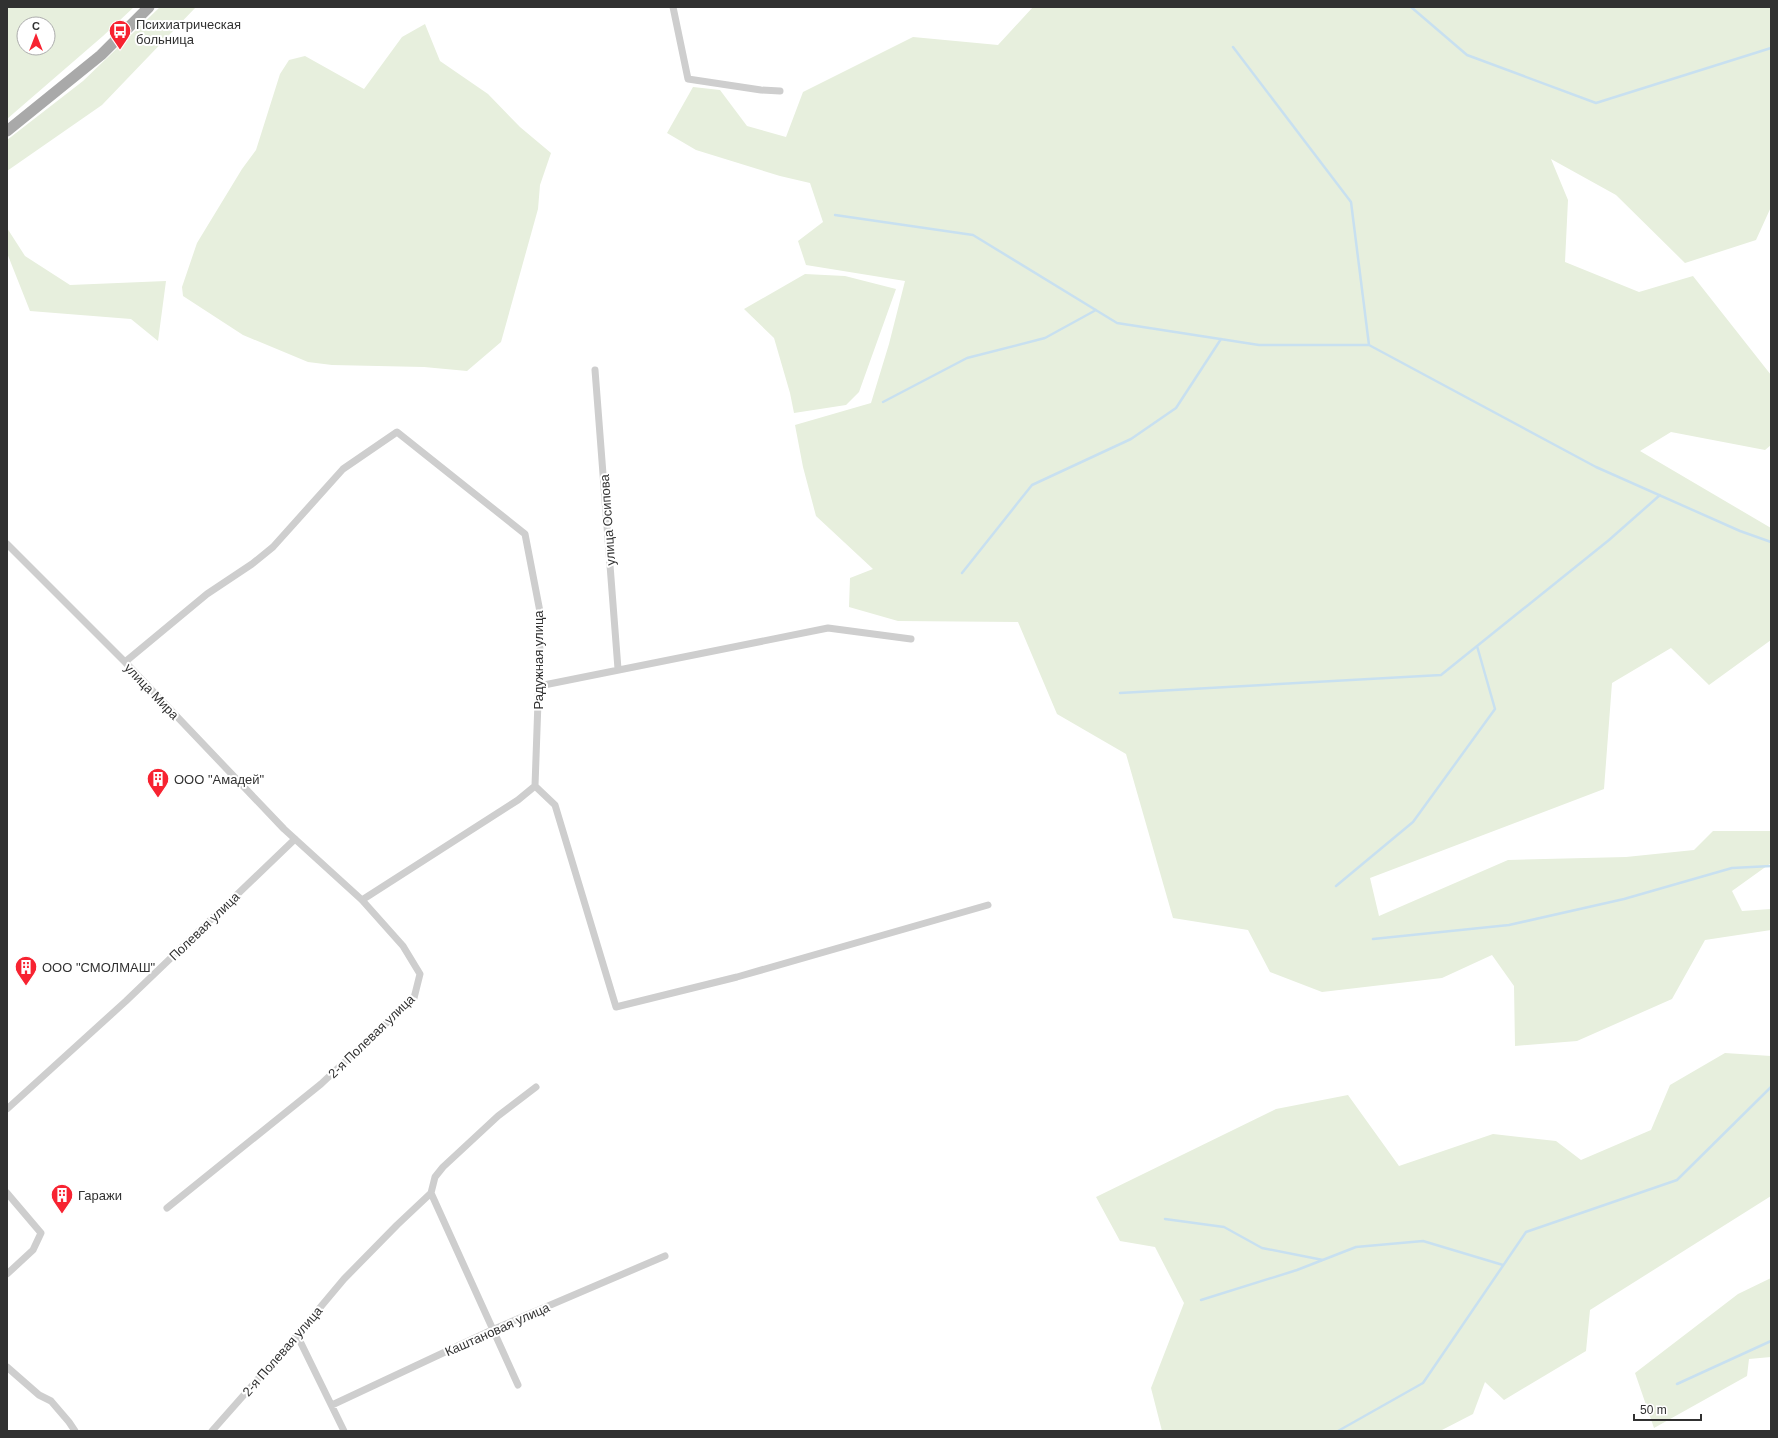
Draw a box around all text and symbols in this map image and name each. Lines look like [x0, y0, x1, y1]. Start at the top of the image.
north arrow [16, 16, 56, 56]
place label: Психиатрическая больница [136, 17, 241, 47]
bus stop icon: Психиатрическая больница [107, 18, 133, 51]
text: С [32, 20, 40, 32]
street label: улица Осипова [597, 473, 618, 566]
street label: Радужная улица [531, 610, 546, 710]
street label: улица Мира [121, 660, 183, 723]
building icon: ООО "Амадей" [145, 766, 171, 799]
place label: ООО "Амадей" [174, 772, 264, 787]
street label: Полевая улица [166, 889, 243, 964]
building icon: ООО "СМОЛМАШ" [13, 954, 39, 987]
place label: ООО "СМОЛМАШ" [42, 960, 156, 975]
street label: 2-я Полевая улица [325, 991, 418, 1081]
building icon: Гаражи [49, 1182, 75, 1215]
place label: Гаражи [78, 1188, 122, 1203]
street label: Каштановая улица [443, 1299, 553, 1359]
street label: 2-я Полевая улица [239, 1303, 326, 1399]
scale bar [1634, 1396, 1701, 1422]
text: 50 m [1640, 1403, 1667, 1417]

